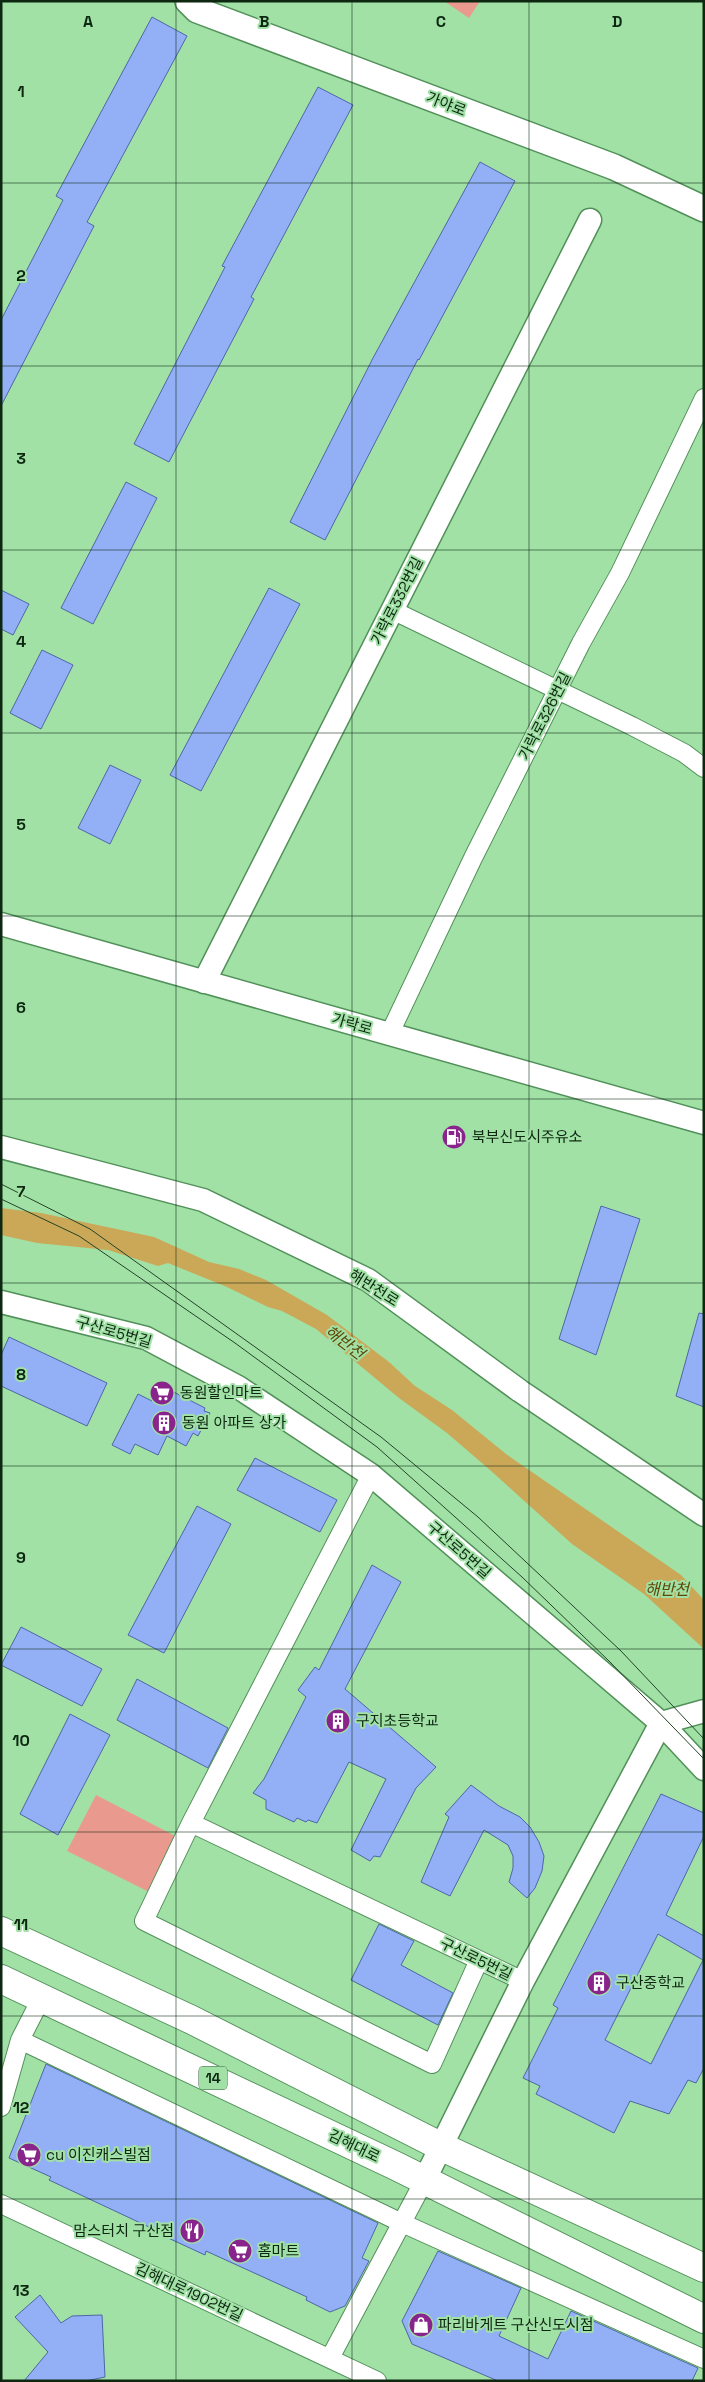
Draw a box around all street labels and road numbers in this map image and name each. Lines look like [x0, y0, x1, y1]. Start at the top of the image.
street label: 가야로 [423, 87, 469, 120]
street label: 가락로332번길 [366, 554, 427, 648]
street label: 가락로326번길 [514, 669, 575, 763]
street label: 가락로 [330, 1009, 375, 1038]
street label: 해반천로 [346, 1265, 403, 1310]
street label: 구산로5번길 [74, 1312, 154, 1351]
street label: 구산로5번길 [424, 1517, 495, 1582]
street label: 구산로5번길 [437, 1933, 515, 1984]
road number: 14 [199, 2066, 227, 2090]
street label: 김해대로 [325, 2125, 383, 2166]
street label: 김해대로1902번길 [132, 2258, 246, 2325]

